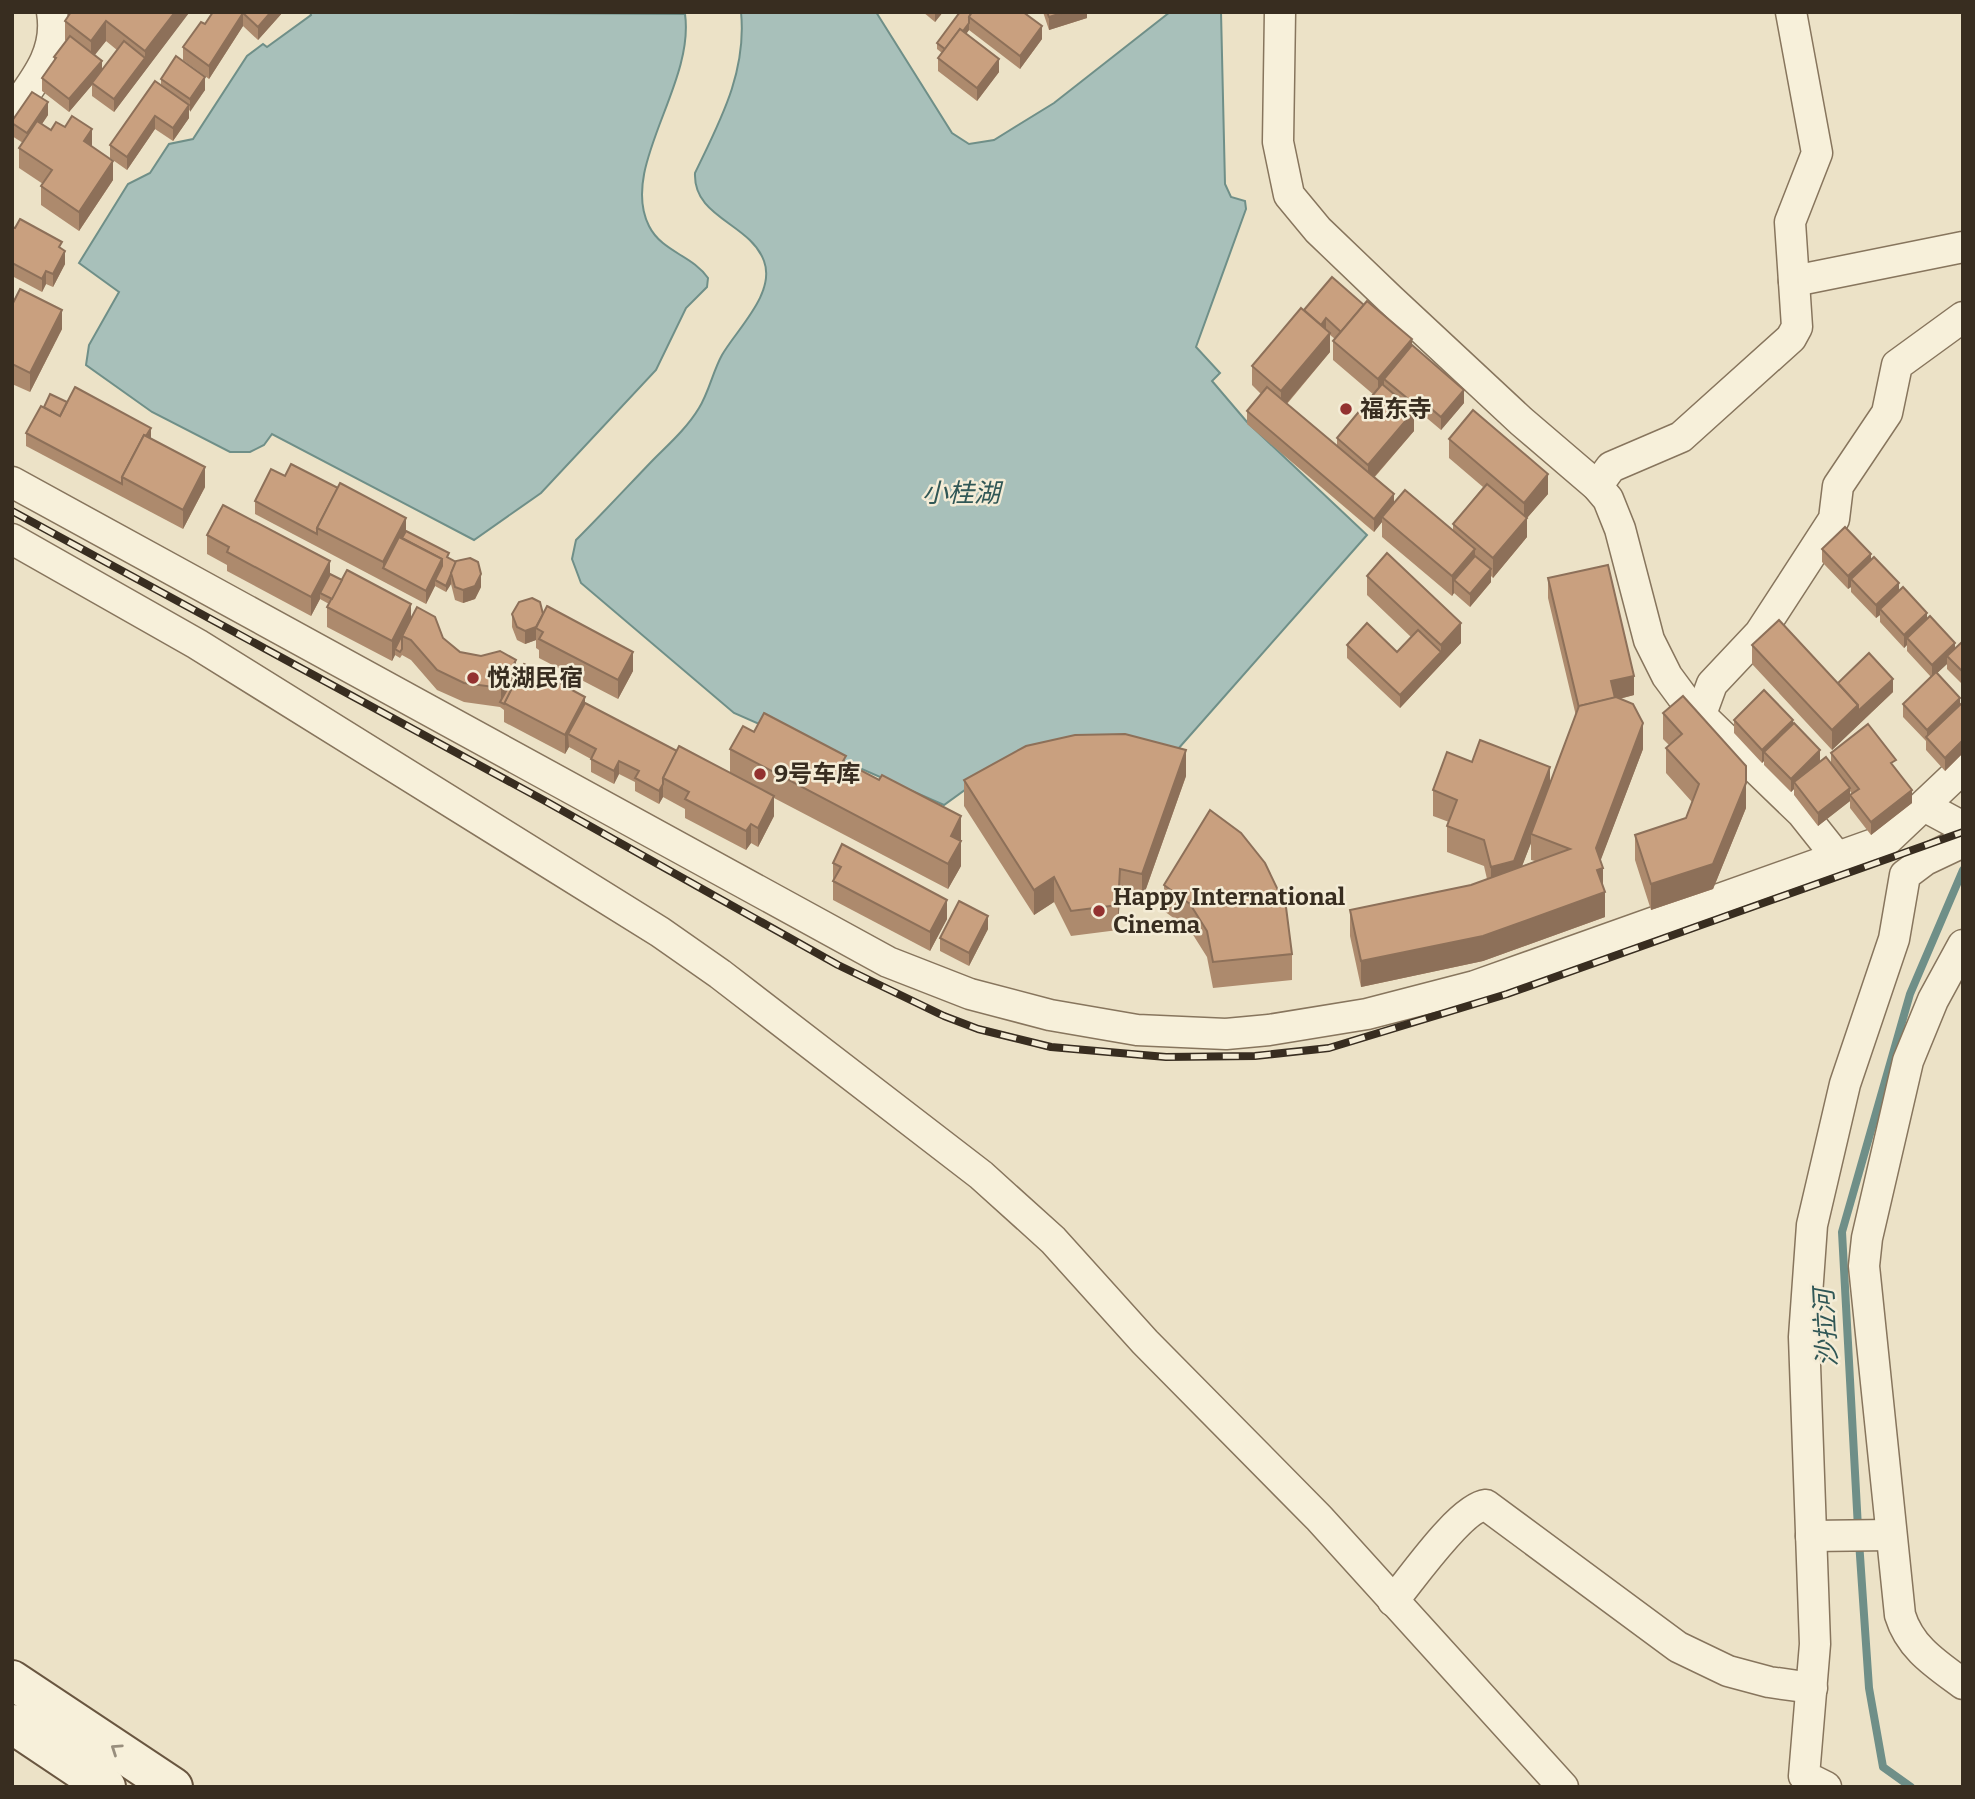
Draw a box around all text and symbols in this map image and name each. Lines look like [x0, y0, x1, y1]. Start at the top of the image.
place label: 福东寺 [1360, 395, 1432, 423]
marker: 福东寺 [1338, 401, 1354, 417]
water label: 小桂湖 [922, 478, 1004, 509]
place label: 悦湖民宿 [487, 664, 583, 692]
marker: 悦湖民宿 [465, 670, 481, 686]
place label: 9号车库 [774, 760, 860, 788]
marker: 9号车库 [752, 766, 768, 782]
place label: Happy International Cinema [1113, 883, 1346, 939]
marker: Happy International Cinema [1091, 903, 1107, 919]
water label: 沙拉河 [1808, 1283, 1844, 1368]
one-way arrow [111, 1745, 124, 1757]

